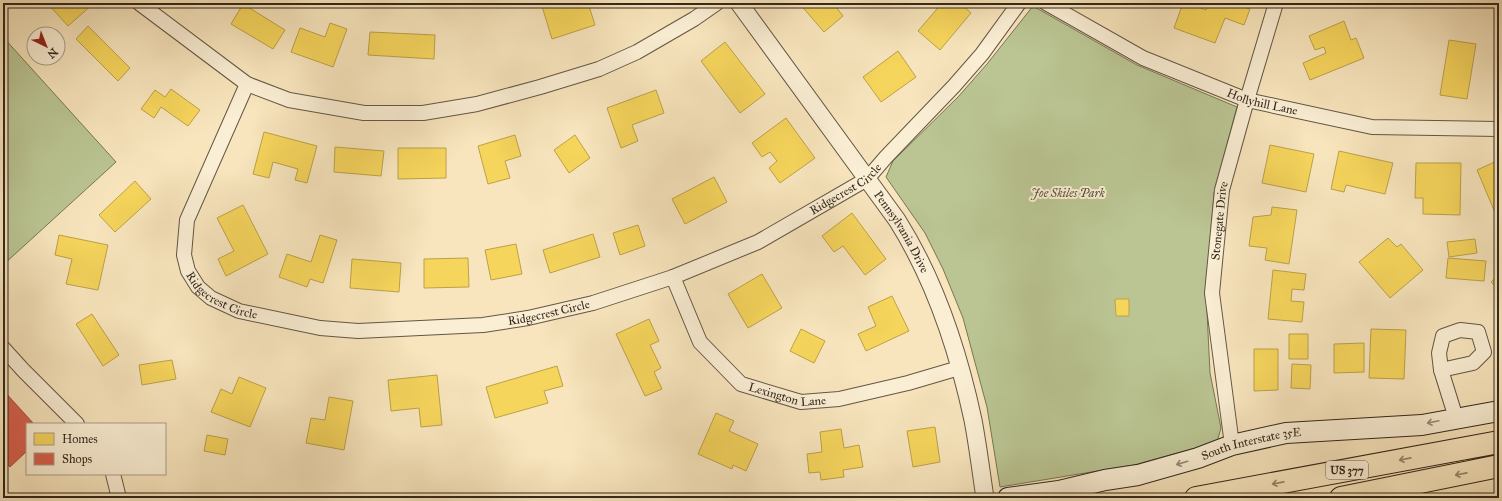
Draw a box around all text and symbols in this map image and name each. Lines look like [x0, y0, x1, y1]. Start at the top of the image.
north arrow [26, 26, 66, 66]
text: N [44, 45, 60, 61]
street label: Hollyhill Lane [1225, 86, 1299, 118]
street label: Ridgecrest Circle [807, 160, 884, 218]
street label: Stonegate Drive [1208, 180, 1231, 261]
park label: Joe Skiles Park [1030, 186, 1105, 200]
street label: Pennsylvania Drive [871, 188, 932, 275]
street label: Ridgecrest Circle [183, 269, 259, 322]
street label: Ridgecrest Circle [507, 297, 591, 328]
street label: Lexington Lane [747, 380, 827, 409]
one-way arrow [1427, 419, 1440, 427]
legend [26, 423, 166, 475]
street label: South Interstate 35E [1199, 425, 1302, 463]
text: Homes [62, 432, 98, 446]
text: Shops [62, 452, 92, 466]
one-way arrow [1399, 455, 1412, 463]
one-way arrow [1176, 460, 1189, 467]
road number: US 377 [1326, 461, 1368, 479]
one-way arrow [1455, 470, 1468, 478]
one-way arrow [1272, 479, 1285, 487]

